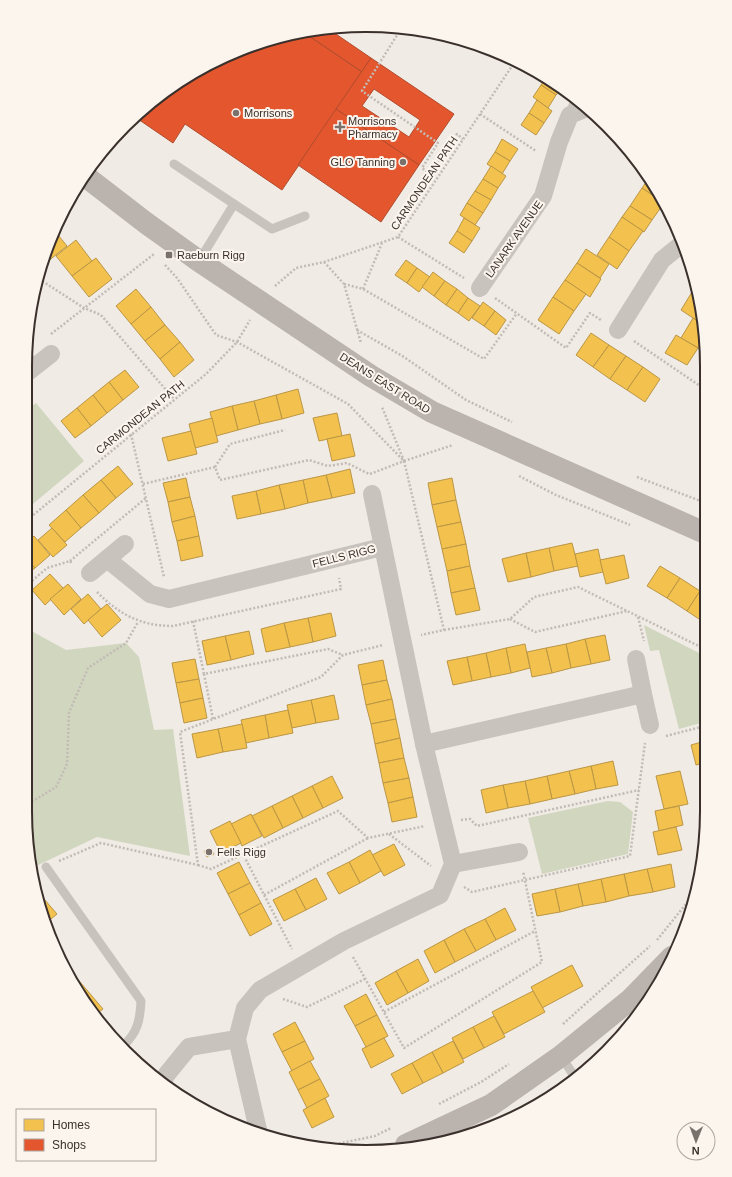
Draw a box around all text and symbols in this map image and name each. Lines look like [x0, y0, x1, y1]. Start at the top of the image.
place label: Morrisons [244, 107, 293, 119]
marker: Morrisons [231, 108, 241, 118]
place label: Morrisons Pharmacy [348, 115, 398, 140]
marker: Morrisons Pharmacy [335, 122, 345, 132]
street label: CARMONDEAN PATH [388, 134, 460, 232]
place label: GLO Tanning [330, 156, 395, 168]
marker: GLO Tanning [398, 157, 408, 167]
street label: LANARK AVENUE [483, 198, 545, 280]
place label: Raeburn Rigg [177, 249, 245, 261]
marker: Raeburn Rigg [164, 250, 174, 260]
street label: DEANS EAST ROAD [338, 350, 432, 416]
street label: CARMONDEAN PATH [93, 378, 187, 456]
street label: FELLS RIGG [311, 542, 377, 570]
place label: Fells Rigg [217, 846, 266, 858]
marker: Fells Rigg [204, 847, 214, 857]
legend [16, 1109, 156, 1161]
text: Homes [52, 1118, 90, 1132]
north arrow [676, 1121, 716, 1161]
text: Shops [52, 1138, 86, 1152]
text: N [692, 1145, 700, 1157]

